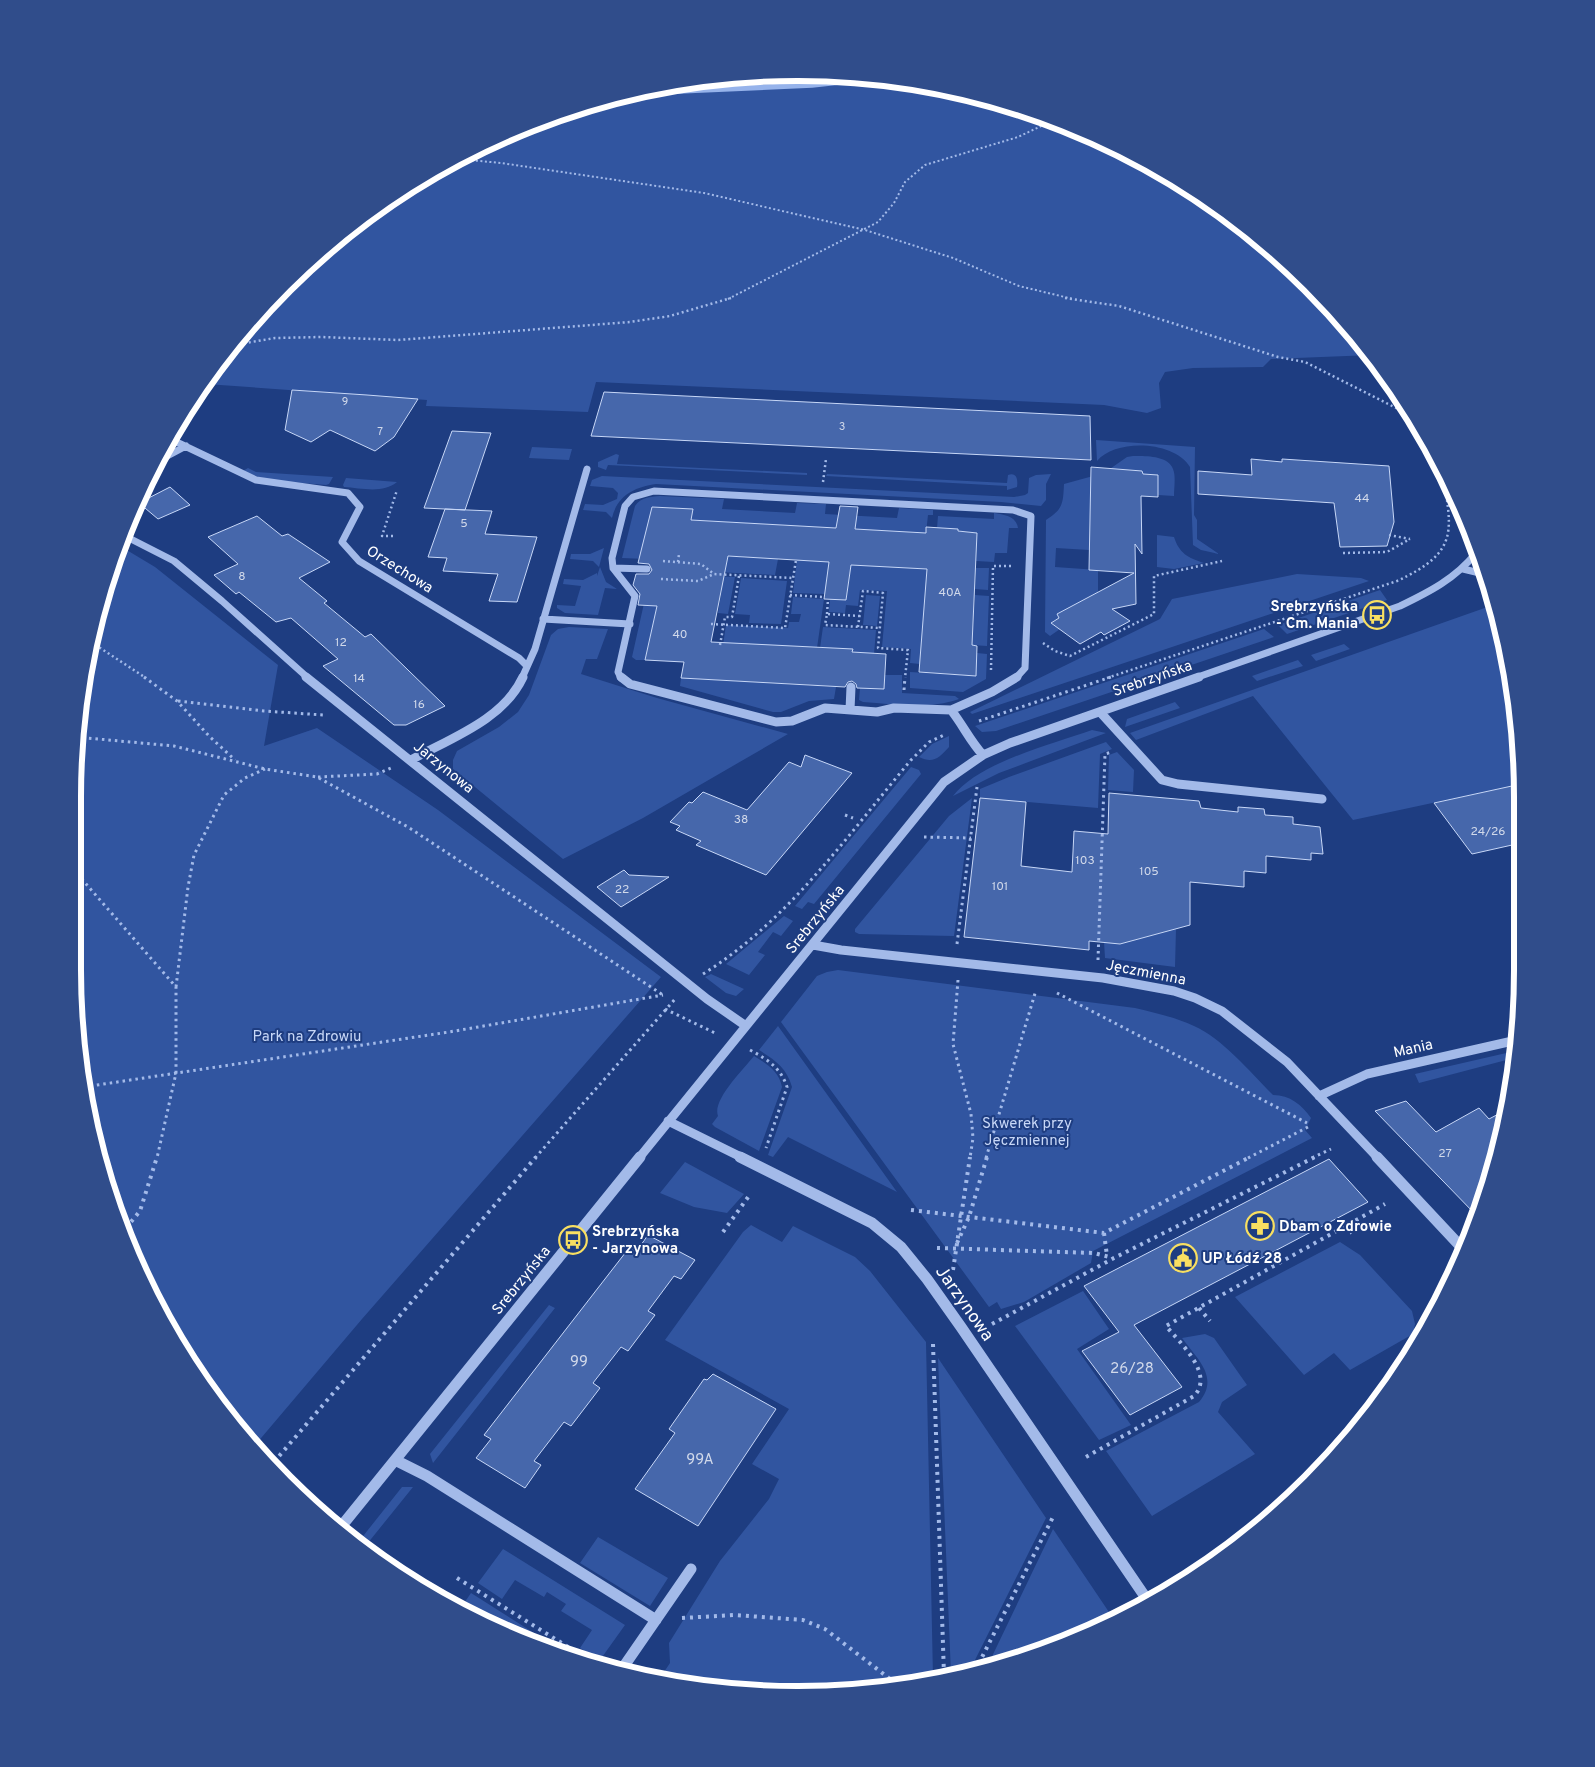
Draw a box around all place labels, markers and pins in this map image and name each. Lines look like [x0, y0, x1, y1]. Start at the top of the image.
place label: Srebrzyńska - Cm. Mania [1271, 598, 1358, 634]
bus stop icon: Srebrzyńska - Cm. Mania [1362, 600, 1392, 630]
pharmacy icon: Dbam o Zdrowie [1245, 1211, 1275, 1241]
place label: Dbam o Zdrowie [1279, 1218, 1392, 1237]
place label: Srebrzyńska - Jarzynowa [592, 1223, 679, 1259]
bus stop icon: Srebrzyńska - Jarzynowa [558, 1225, 588, 1255]
public building icon: UP Łódź 28 [1168, 1243, 1198, 1273]
place label: UP Łódź 28 [1202, 1250, 1282, 1269]

